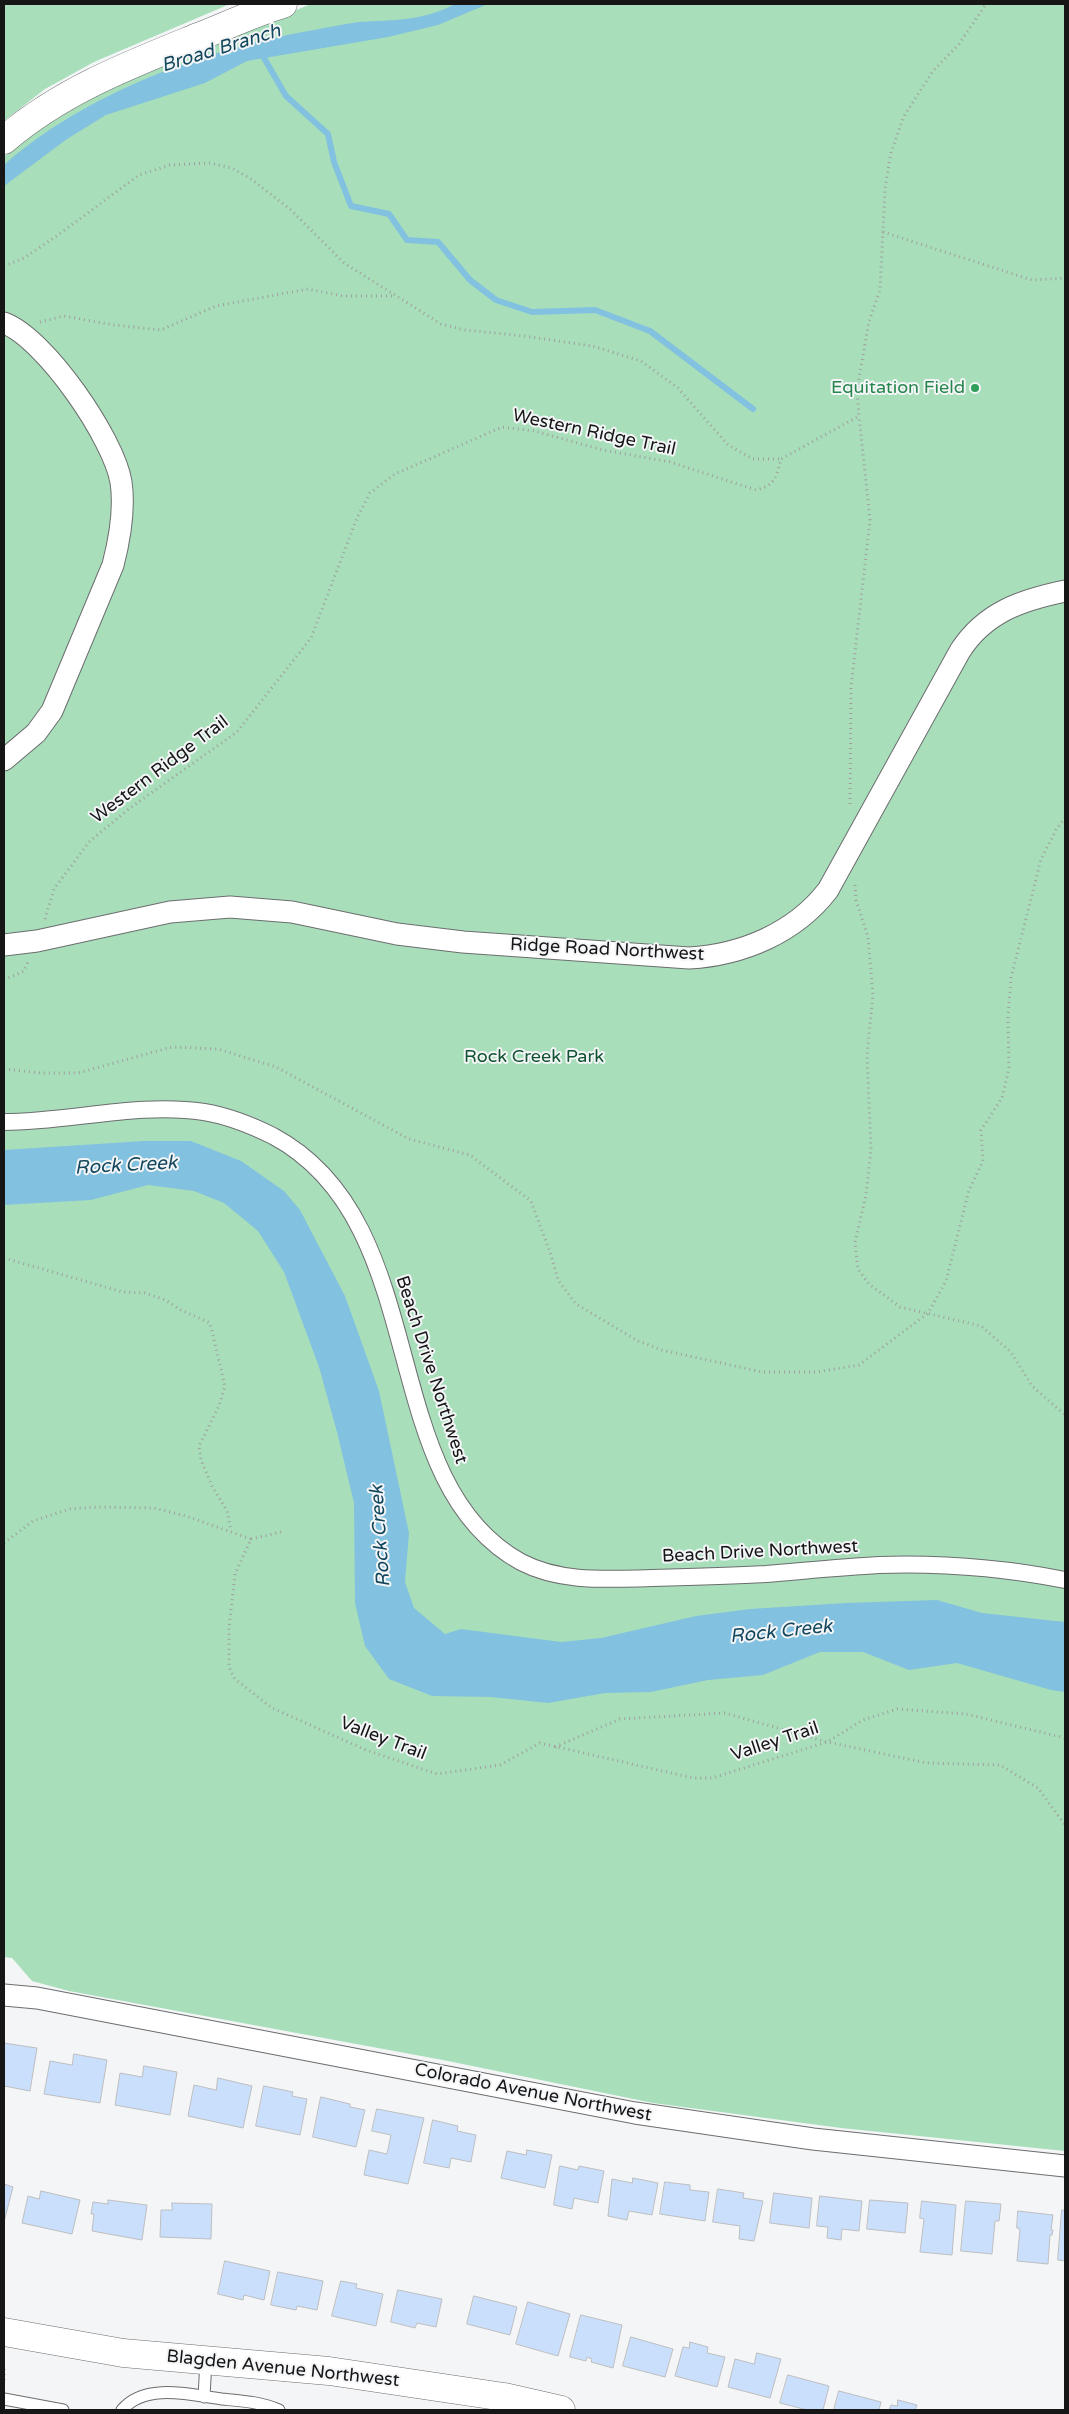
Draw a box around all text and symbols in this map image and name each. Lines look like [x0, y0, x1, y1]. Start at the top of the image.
water label: Broad Branch [159, 20, 283, 78]
place label: Equitation Field [831, 377, 965, 399]
marker: Equitation Field [969, 382, 981, 394]
street label: Western Ridge Trail [510, 405, 678, 461]
street label: Western Ridge Trail [87, 711, 233, 829]
street label: Ridge Road Northwest [509, 934, 705, 966]
park label: Rock Creek Park [464, 1046, 604, 1068]
water label: Rock Creek [74, 1152, 178, 1180]
street label: Beach Drive Northwest [390, 1273, 472, 1467]
water label: Rock Creek [366, 1484, 396, 1588]
street label: Beach Drive Northwest [661, 1536, 859, 1568]
water label: Rock Creek [729, 1615, 833, 1649]
street label: Valley Trail [337, 1713, 429, 1765]
street label: Valley Trail [728, 1718, 822, 1766]
street label: Colorado Avenue Northwest [413, 2059, 653, 2127]
street label: Blagden Avenue Northwest [165, 2346, 401, 2392]

